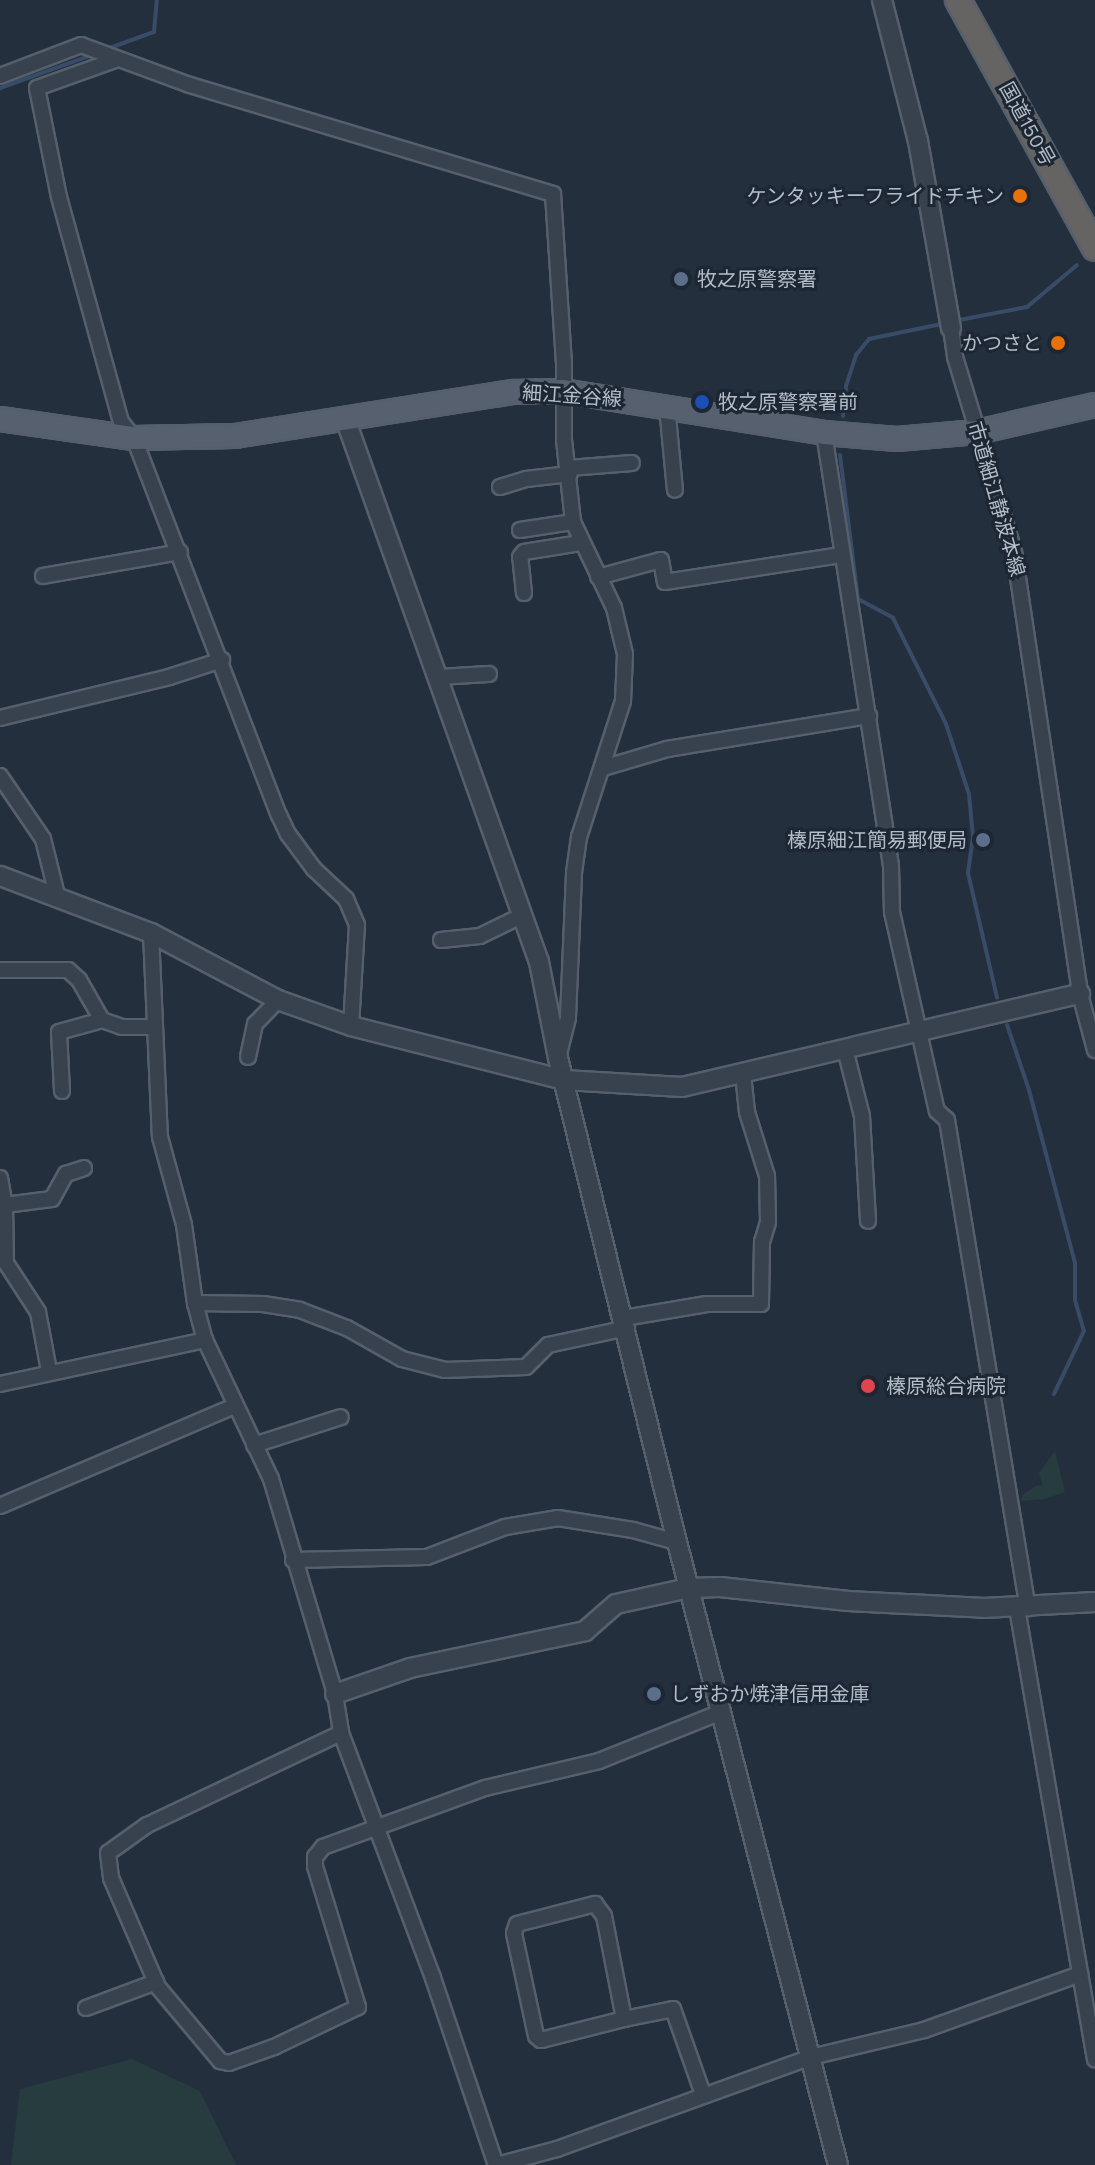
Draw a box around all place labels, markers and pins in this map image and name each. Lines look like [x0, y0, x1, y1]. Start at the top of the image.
place label: ケンタッキーフライドチキン [744, 184, 1004, 208]
marker: ケンタッキーフライドチキン [1011, 187, 1029, 205]
place label: 牧之原警察署 [697, 267, 817, 291]
marker: 牧之原警察署 [672, 270, 690, 288]
place label: かつさと [962, 331, 1042, 355]
marker: かつさと [1049, 334, 1067, 352]
place label: 牧之原警察署前 [718, 390, 858, 414]
marker: 牧之原警察署前 [693, 393, 711, 411]
place label: 榛原細江簡易郵便局 [787, 828, 967, 852]
marker: 榛原細江簡易郵便局 [974, 831, 992, 849]
place label: 榛原総合病院 [886, 1374, 1006, 1398]
marker: 榛原総合病院 [857, 1375, 879, 1397]
place label: しずおか焼津信用金庫 [670, 1682, 870, 1706]
marker: しずおか焼津信用金庫 [645, 1685, 663, 1703]

